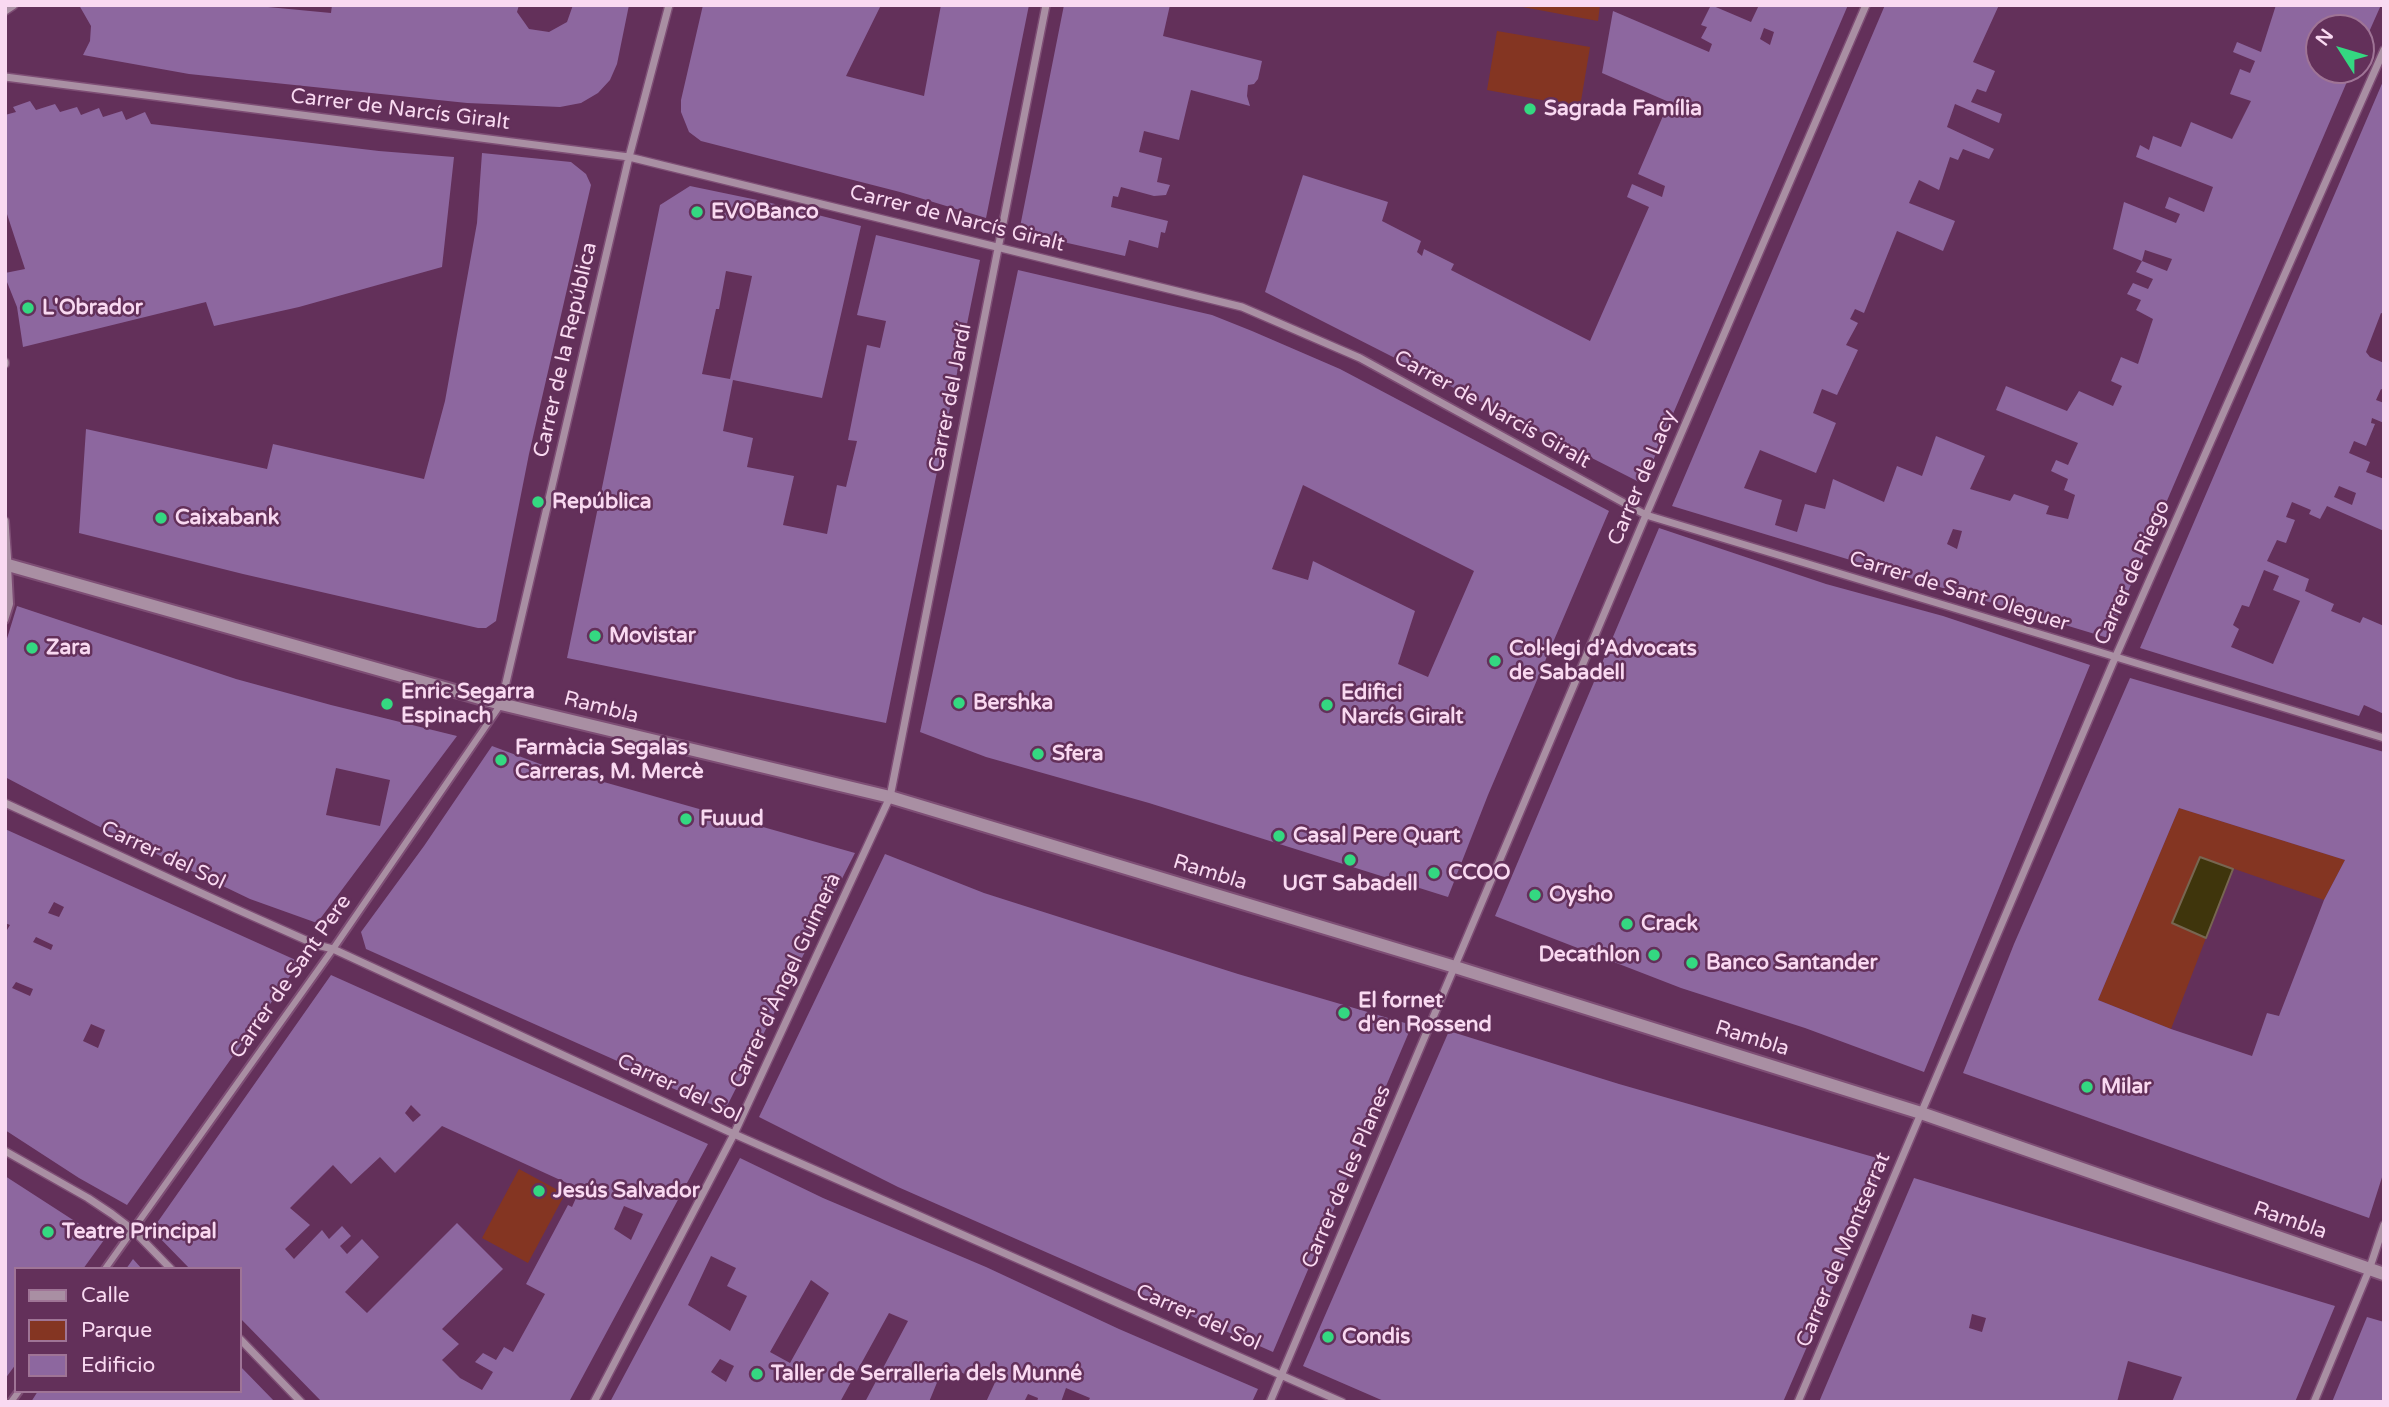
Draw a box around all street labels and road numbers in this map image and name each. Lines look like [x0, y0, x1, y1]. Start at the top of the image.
street label: Carrer de Narcís Giralt [289, 84, 511, 136]
street label: Carrer de Narcís Giralt [847, 180, 1067, 258]
street label: Carrer de la República [529, 240, 603, 460]
street label: Carrer del Jardí [924, 321, 978, 475]
street label: Carrer de Narcís Giralt [1389, 345, 1595, 475]
street label: Carrer de Lacy [1603, 407, 1683, 549]
street label: Carrer de Riego [2090, 497, 2176, 649]
street label: Carrer de Sant Oleguer [1846, 546, 2072, 638]
street label: Rambla [561, 687, 641, 729]
street label: Carrer del Sol [97, 816, 229, 896]
street label: Rambla [1170, 850, 1250, 896]
street label: Carrer d'Àngel Guimerà [725, 869, 847, 1093]
street label: Carrer de Sant Pere [225, 890, 357, 1064]
street label: Rambla [1712, 1016, 1792, 1062]
street label: Carrer del Sol [613, 1049, 745, 1129]
street label: Carrer de les Planes [1297, 1082, 1397, 1272]
street label: Carrer de Montserrat [1792, 1149, 1896, 1351]
street label: Rambla [2250, 1197, 2330, 1245]
street label: Carrer del Sol [1132, 1279, 1264, 1357]

